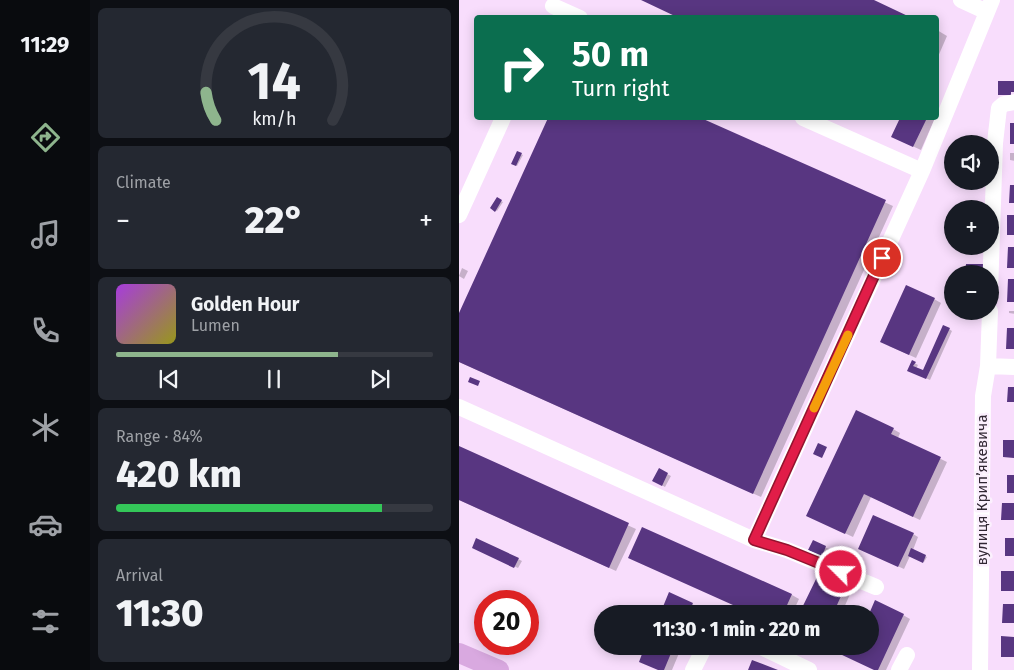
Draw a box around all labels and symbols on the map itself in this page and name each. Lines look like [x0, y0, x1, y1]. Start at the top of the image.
pin [861, 237, 903, 279]
street label: вулиця Крипʼякевича [973, 414, 991, 566]
position arrow [814, 545, 866, 597]
speed limit sign: 20 [474, 590, 539, 655]

